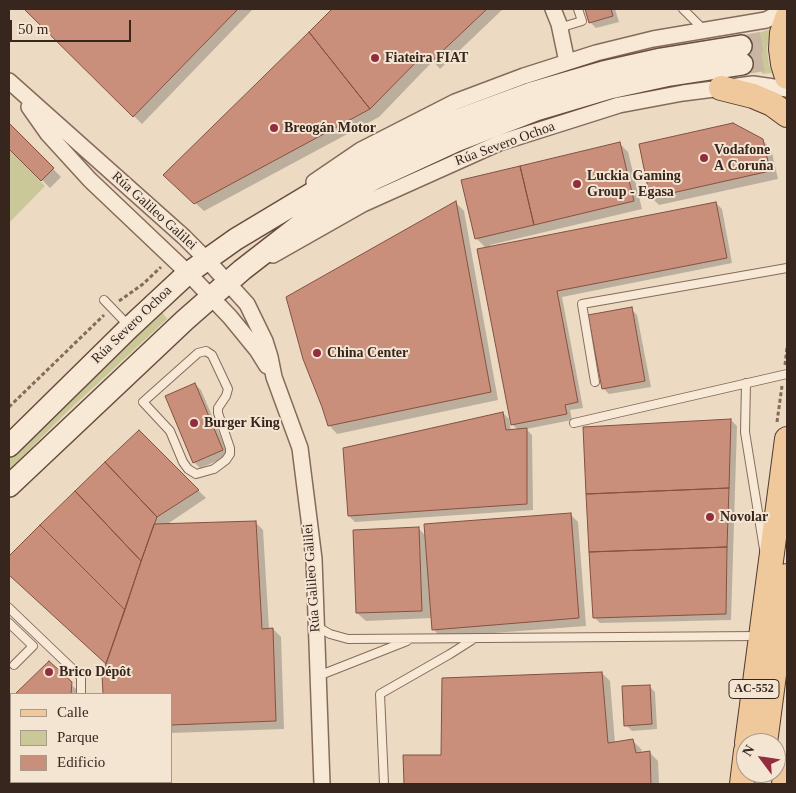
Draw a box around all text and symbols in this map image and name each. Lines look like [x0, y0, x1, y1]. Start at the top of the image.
scale bar [12, 10, 134, 42]
text: 50 m [18, 21, 48, 37]
place label: Fiateira FIAT [385, 50, 468, 66]
marker: Fiateira FIAT [369, 52, 381, 64]
street label: Rúa Severo Ochoa [453, 118, 557, 170]
place label: Breogán Motor [284, 120, 376, 136]
marker: Breogán Motor [268, 122, 280, 134]
place label: Vodafone A Coruña [714, 142, 774, 174]
marker: Vodafone A Coruña [698, 152, 710, 164]
street label: Rúa Galileo Galilei [108, 168, 200, 254]
place label: Luckia Gaming Group - Egasa [587, 168, 681, 200]
marker: Luckia Gaming Group - Egasa [571, 178, 583, 190]
street label: Rúa Severo Ochoa [88, 282, 176, 368]
place label: China Center [327, 345, 408, 361]
marker: China Center [311, 347, 323, 359]
place label: Burger King [204, 415, 280, 431]
marker: Burger King [188, 417, 200, 429]
place label: Novolar [720, 509, 768, 525]
marker: Novolar [704, 511, 716, 523]
street label: Rúa Galileo Galilei [300, 523, 324, 633]
place label: Brico Dépôt [59, 664, 131, 680]
marker: Brico Dépôt [43, 666, 55, 678]
road number: AC-552 [729, 680, 779, 699]
legend [10, 693, 172, 783]
text: Calle [57, 704, 89, 720]
text: Parque [57, 729, 99, 745]
north arrow [736, 733, 786, 783]
text: N [740, 742, 758, 759]
text: Edificio [57, 754, 105, 770]

